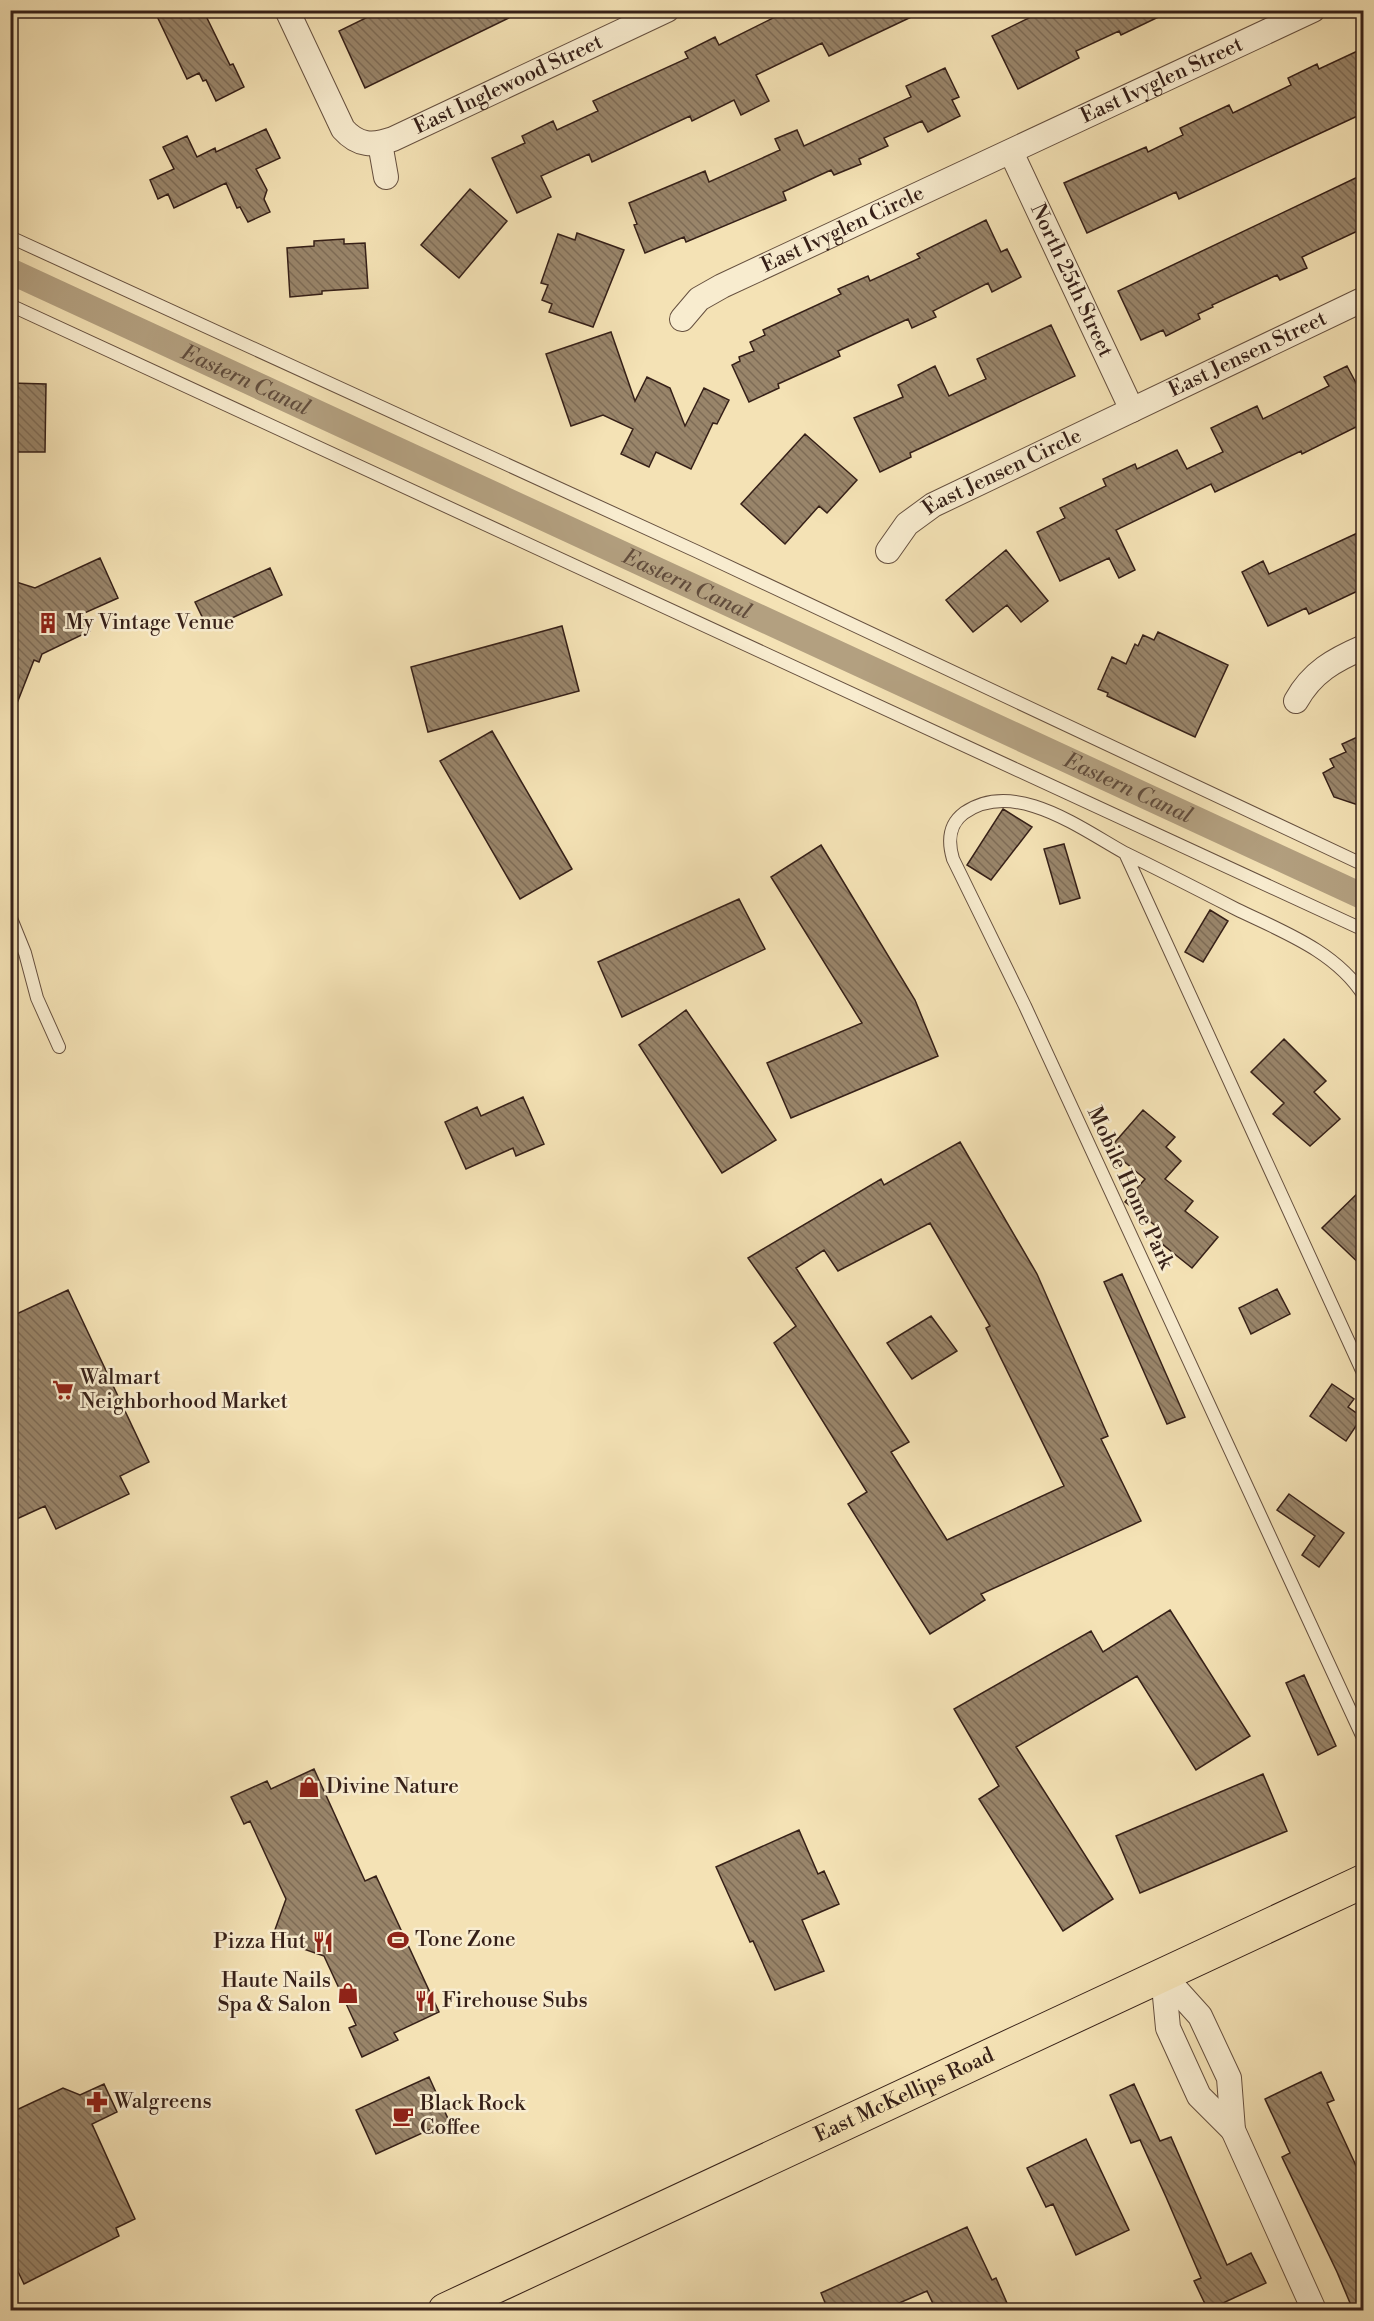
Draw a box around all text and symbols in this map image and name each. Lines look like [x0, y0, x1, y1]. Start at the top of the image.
street label: East Inglewood Street [410, 29, 607, 140]
street label: East Ivyglen Street [1076, 31, 1248, 130]
street label: East Ivyglen Circle [757, 180, 928, 279]
street label: North 25th Street [1024, 200, 1119, 362]
street label: East Jensen Street [1164, 305, 1331, 403]
water label: Eastern Canal [177, 338, 314, 421]
street label: East Jensen Circle [918, 423, 1086, 521]
water label: Eastern Canal [618, 542, 755, 625]
place label: My Vintage Venue [65, 610, 234, 636]
building icon: My Vintage Venue [36, 611, 60, 635]
water label: Eastern Canal [1059, 746, 1197, 829]
street label: Mobile Home Park [1081, 1103, 1179, 1274]
place label: Walmart Neighborhood Market [79, 1365, 289, 1415]
supermarket icon: Walmart Neighborhood Market [51, 1378, 75, 1402]
place label: Divine Nature [326, 1774, 459, 1800]
shop icon: Divine Nature [297, 1775, 321, 1799]
place label: Tone Zone [415, 1927, 516, 1953]
sports icon: Tone Zone [386, 1928, 410, 1952]
place label: Pizza Hut [213, 1929, 307, 1955]
restaurant icon: Pizza Hut [311, 1930, 335, 1954]
place label: Haute Nails Spa & Salon [218, 1968, 331, 2018]
shop icon: Haute Nails Spa & Salon [336, 1981, 360, 2005]
place label: Firehouse Subs [442, 1988, 588, 2014]
restaurant icon: Firehouse Subs [413, 1989, 437, 2013]
street label: East McKellips Road [811, 2042, 998, 2149]
place label: Walgreens [113, 2089, 212, 2115]
pharmacy icon: Walgreens [85, 2090, 109, 2114]
place label: Black Rock Coffee [419, 2091, 526, 2141]
cafe icon: Black Rock Coffee [391, 2104, 415, 2128]

